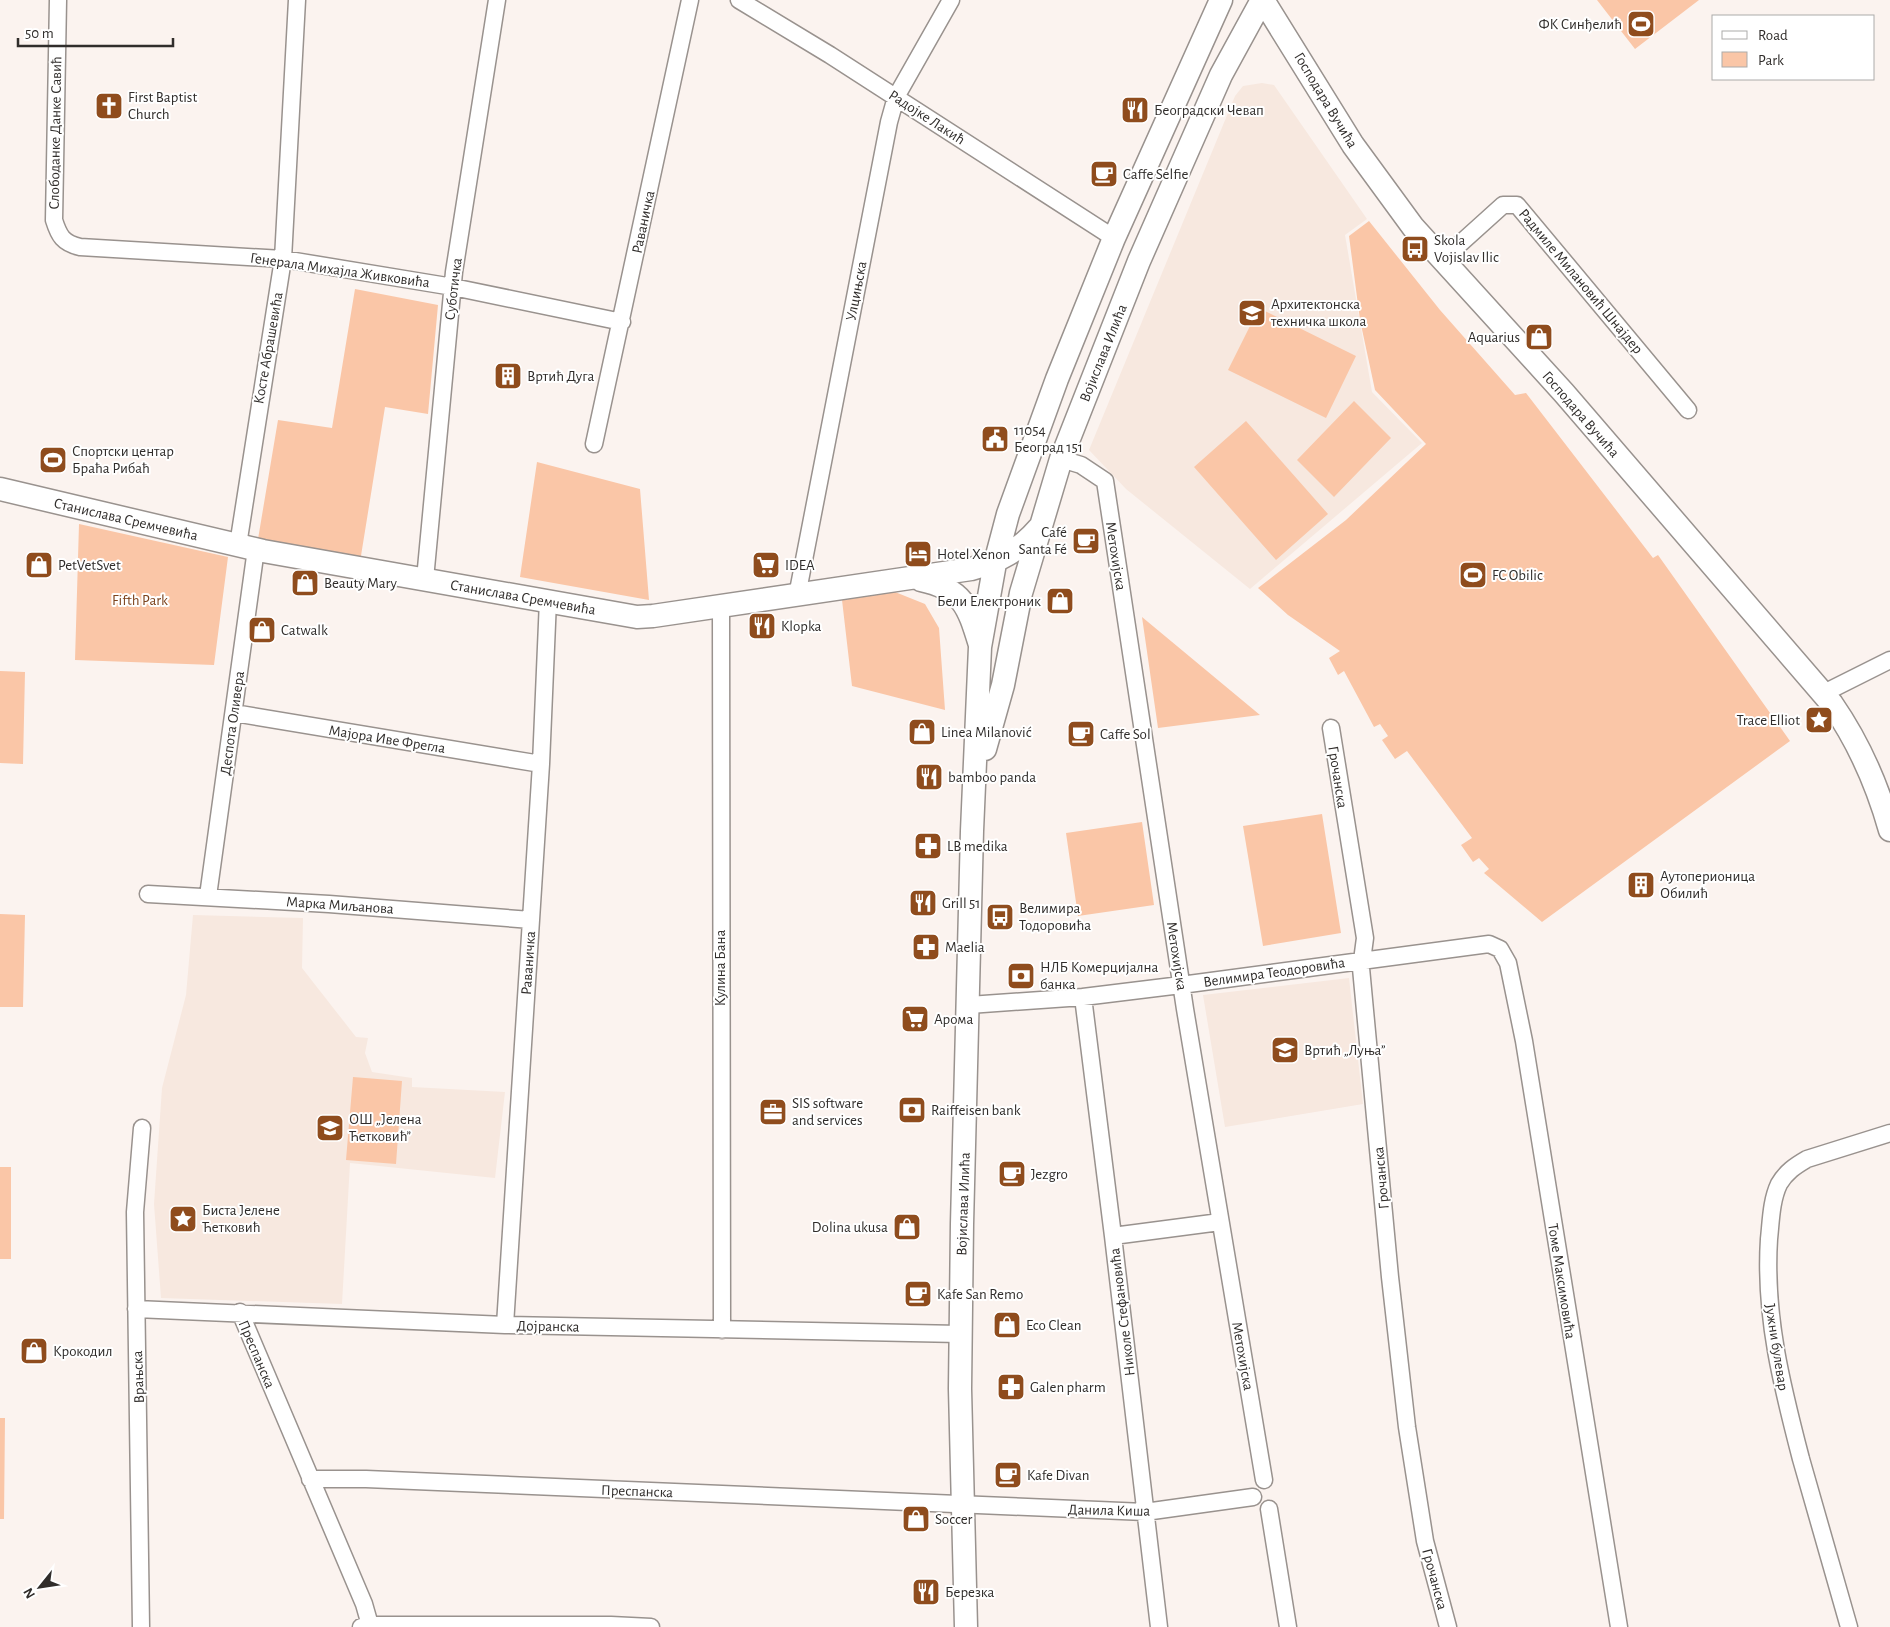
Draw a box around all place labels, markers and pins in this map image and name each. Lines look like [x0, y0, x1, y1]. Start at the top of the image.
sports icon: ФК Синђелић [1626, 9, 1656, 39]
place label: ФК Синђелић [1538, 17, 1622, 32]
place label: First Baptist Church [128, 90, 197, 122]
church icon: First Baptist Church [94, 91, 124, 121]
restaurant icon: Београдски Чевап [1120, 95, 1150, 125]
place label: Београдски Чевап [1154, 103, 1264, 118]
cafe icon: Caffe Selfie [1089, 159, 1119, 189]
place label: Caffe Selfie [1123, 167, 1189, 182]
place label: Skola Vojislav Ilic [1434, 233, 1499, 265]
bus stop icon: Skola Vojislav Ilic [1400, 234, 1430, 264]
place label: Архитектонска техничка школа [1270, 297, 1367, 329]
school or university icon: Архитектонска техничка школа [1237, 298, 1267, 328]
shop icon: Aquarius [1524, 322, 1554, 352]
place label: Aquarius [1468, 330, 1520, 345]
building icon: Вртић Дуга [493, 361, 523, 391]
place label: Вртић Дуга [527, 369, 594, 384]
place label: 11054 Београд 151 [1014, 423, 1083, 455]
public building icon: 11054 Београд 151 [980, 424, 1010, 454]
place label: Спортски центар Браћа Рибаћ [72, 444, 174, 476]
sports icon: Спортски центар Браћа Рибаћ [38, 445, 68, 475]
place label: Café Santa Fé [1019, 525, 1067, 557]
cafe icon: Café Santa Fé [1071, 526, 1101, 556]
hotel icon: Hotel Xenon [903, 539, 933, 569]
place label: Hotel Xenon [937, 547, 1010, 562]
shop icon: PetVetSvet [24, 550, 54, 580]
supermarket icon: IDEA [751, 550, 781, 580]
place label: PetVetSvet [58, 558, 121, 573]
place label: IDEA [785, 558, 815, 573]
sports icon: FC Obilic [1458, 560, 1488, 590]
shop icon: Beauty Mary [290, 568, 320, 598]
place label: FC Obilic [1492, 568, 1543, 583]
place label: Beauty Mary [324, 576, 398, 591]
shop icon: Бели Електроник [1045, 586, 1075, 616]
place label: Бели Електроник [937, 594, 1041, 609]
restaurant icon: Klopka [747, 611, 777, 641]
shop icon: Catwalk [247, 615, 277, 645]
place label: Klopka [781, 619, 821, 634]
place label: Catwalk [281, 623, 328, 638]
place icon: Trace Elliot [1804, 705, 1834, 735]
place label: Trace Elliot [1736, 713, 1800, 728]
shop icon: Linea Milanović [907, 717, 937, 747]
cafe icon: Caffe Sol [1066, 719, 1096, 749]
place label: Linea Milanović [941, 725, 1032, 740]
place label: Caffe Sol [1100, 727, 1151, 742]
restaurant icon: bamboo panda [914, 762, 944, 792]
place label: bamboo panda [948, 770, 1036, 785]
pharmacy icon: LB medika [913, 831, 943, 861]
place label: LB medika [947, 839, 1008, 854]
place label: Аутоперионица Обилић [1660, 869, 1755, 901]
building icon: Аутоперионица Обилић [1626, 870, 1656, 900]
restaurant icon: Grill 51 [908, 888, 938, 918]
place label: Grill 51 [942, 896, 981, 911]
place label: Велимира Тодоровића [1019, 901, 1091, 933]
bus stop icon: Велимира Тодоровића [985, 902, 1015, 932]
pharmacy icon: Maelia [911, 932, 941, 962]
place label: Maelia [945, 940, 985, 955]
place label: НЛБ Комерцијална банка [1040, 960, 1158, 992]
bank icon: НЛБ Комерцијална банка [1006, 961, 1036, 991]
supermarket icon: Арома [900, 1004, 930, 1034]
place label: Арома [934, 1012, 973, 1027]
school or university icon: Вртић „Луња” [1270, 1035, 1300, 1065]
place label: Вртић „Луња” [1304, 1043, 1385, 1058]
bank icon: Raiffeisen bank [897, 1095, 927, 1125]
place label: SIS software and services [792, 1096, 863, 1128]
office icon: SIS software and services [758, 1097, 788, 1127]
place label: Raiffeisen bank [931, 1103, 1021, 1118]
place label: ОШ „Јелена Ћетковић” [349, 1112, 422, 1144]
school or university icon: ОШ „Јелена Ћетковић” [315, 1113, 345, 1143]
cafe icon: Jezgro [997, 1159, 1027, 1189]
place label: Jezgro [1031, 1167, 1068, 1182]
place label: Биста Јелене Ћетковић [202, 1203, 280, 1235]
place icon: Биста Јелене Ћетковић [168, 1204, 198, 1234]
shop icon: Dolina ukusa [892, 1212, 922, 1242]
place label: Dolina ukusa [812, 1220, 888, 1235]
cafe icon: Kafe San Remo [903, 1279, 933, 1309]
place label: Kafe San Remo [937, 1287, 1023, 1302]
shop icon: Eco Clean [992, 1310, 1022, 1340]
place label: Eco Clean [1026, 1318, 1081, 1333]
shop icon: Крокодил [19, 1336, 49, 1366]
place label: Крокодил [53, 1344, 112, 1359]
pharmacy icon: Galen pharm [996, 1372, 1026, 1402]
place label: Galen pharm [1030, 1380, 1106, 1395]
cafe icon: Kafe Divan [993, 1460, 1023, 1490]
place label: Kafe Divan [1027, 1468, 1089, 1483]
shop icon: Soccer [901, 1504, 931, 1534]
place label: Soccer [935, 1512, 973, 1527]
restaurant icon: Березка [911, 1577, 941, 1607]
place label: Березка [945, 1585, 994, 1600]

